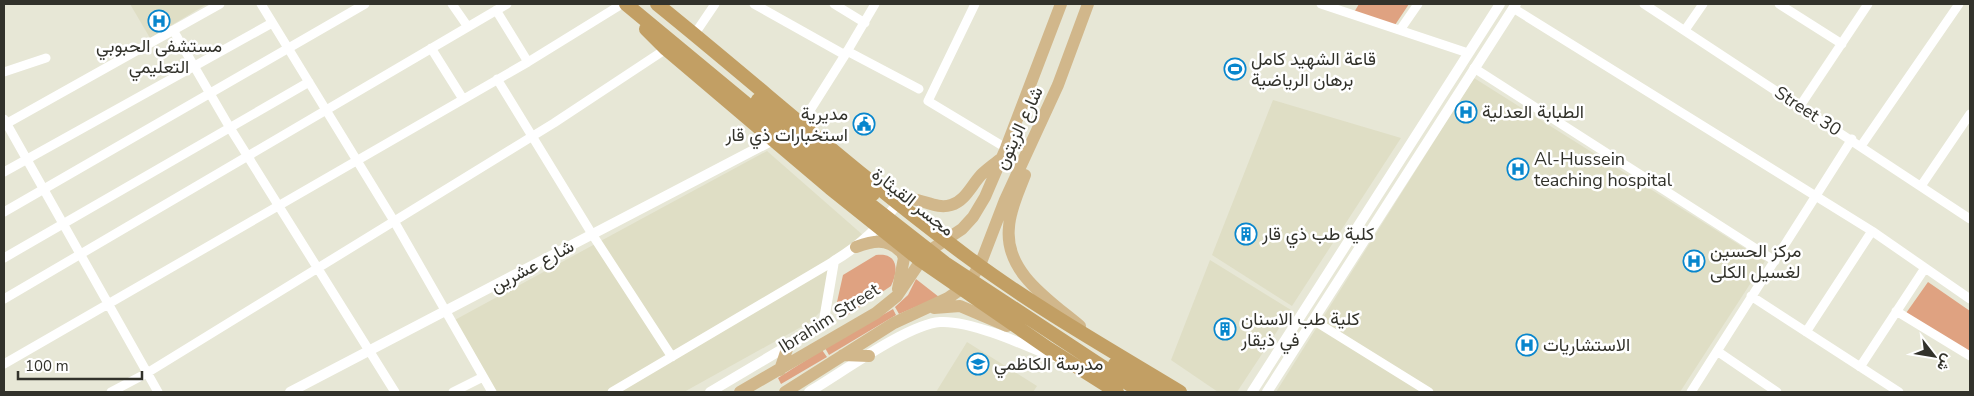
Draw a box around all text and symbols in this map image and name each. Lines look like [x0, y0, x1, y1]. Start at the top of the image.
hospital icon: مستشفى الحبوبي التعليمي [147, 9, 171, 33]
place label: مستشفى الحبوبي التعليمي [96, 34, 222, 82]
place label: قاعة الشهيد كامل برهان الرياضية [1251, 47, 1376, 92]
sports icon: قاعة الشهيد كامل برهان الرياضية [1223, 57, 1247, 81]
street label: Street 30 [1770, 80, 1846, 142]
street label: شارع الزيتون [989, 82, 1049, 174]
hospital icon: الطبابة العدلية [1454, 100, 1478, 124]
place label: الطبابة العدلية [1482, 100, 1584, 124]
place label: مديرية استخبارات ذي قار [724, 102, 848, 150]
public building icon: مديرية استخبارات ذي قار [852, 112, 876, 136]
place label: Al-Hussein teaching hospital [1534, 147, 1673, 192]
hospital icon: Al-Hussein teaching hospital [1506, 157, 1530, 181]
street label: مجسر القيثارة [867, 162, 959, 242]
building icon: كلية طب ذي قار [1234, 222, 1258, 246]
place label: كلية طب ذي قار [1261, 222, 1374, 249]
street label: شارع عشرين [486, 234, 578, 298]
place label: مركز الحسين لغسيل الكلى [1710, 239, 1801, 284]
hospital icon: مركز الحسين لغسيل الكلى [1682, 249, 1706, 273]
street label: Ibrahim Street [774, 277, 885, 359]
place label: كلية طب الاسنان في ذيقار [1240, 307, 1360, 355]
building icon: كلية طب الاسنان في ذيقار [1213, 317, 1237, 341]
north arrow [1909, 331, 1959, 381]
hospital icon: الاستشاريات [1515, 333, 1539, 357]
place label: الاستشاريات [1543, 333, 1630, 357]
scale bar [18, 348, 141, 380]
text: ش [1932, 350, 1957, 375]
school or university icon: مدرسة الكاظمي [966, 352, 990, 376]
place label: مدرسة الكاظمي [994, 352, 1103, 379]
text: 100 m [25, 356, 69, 376]

